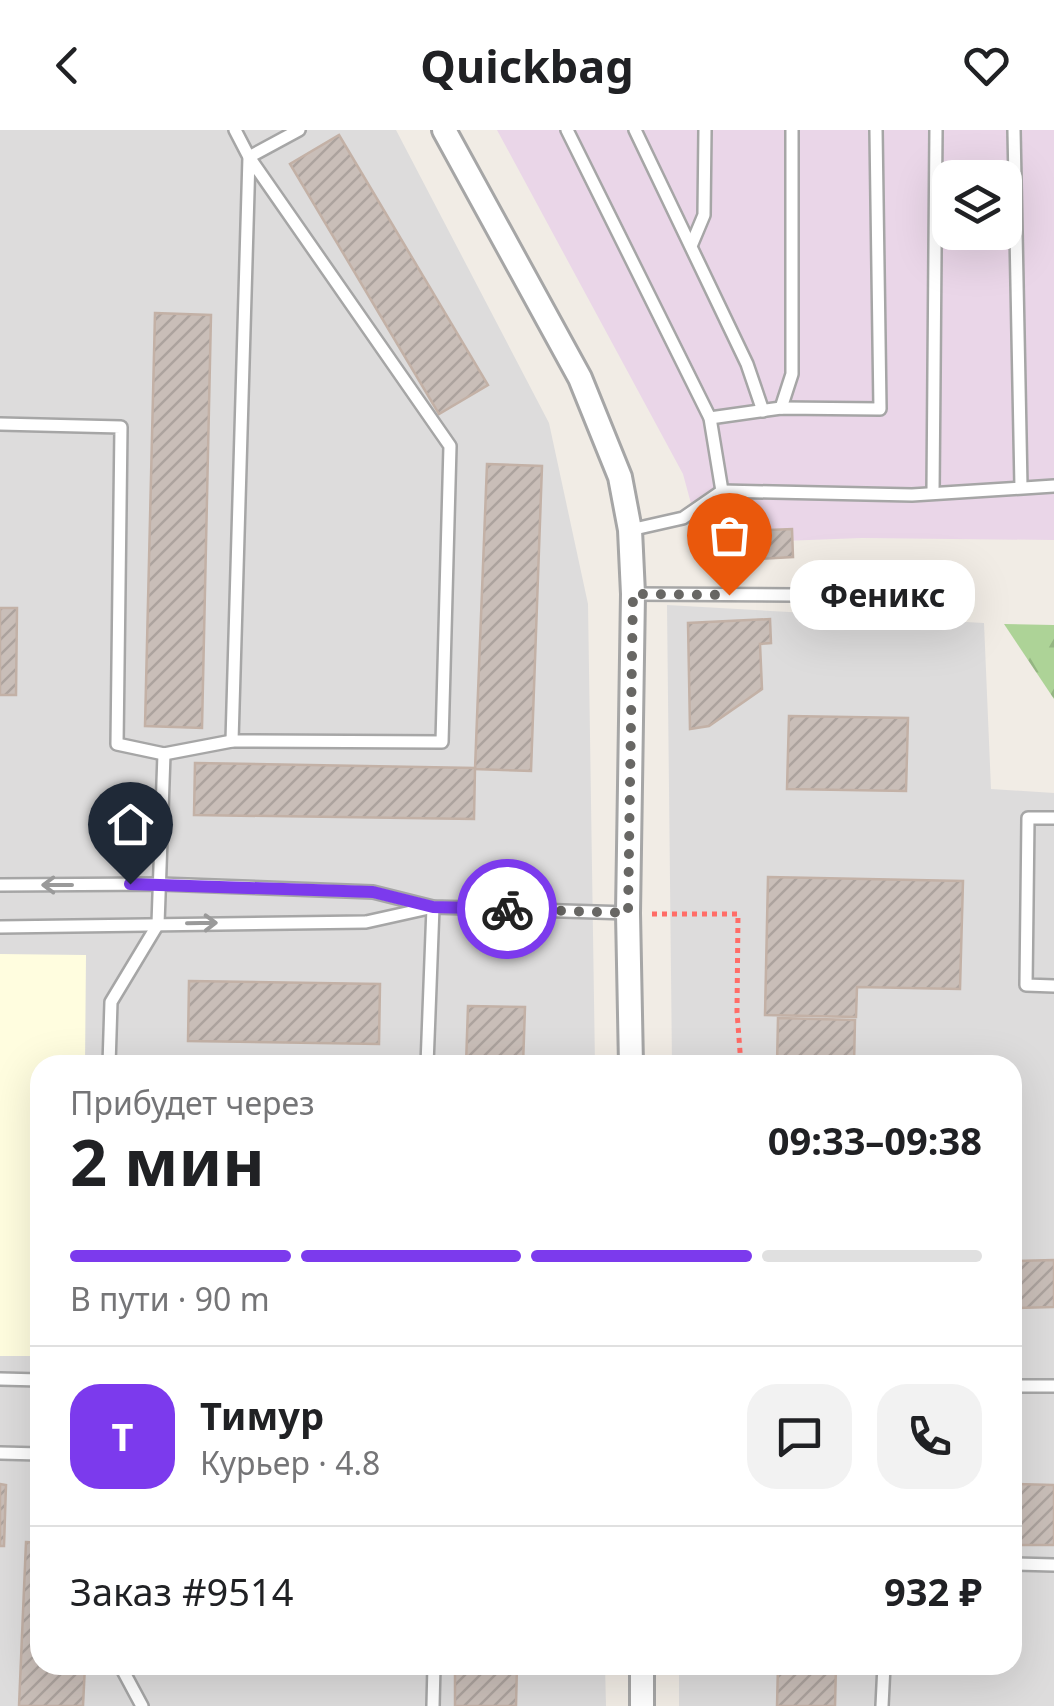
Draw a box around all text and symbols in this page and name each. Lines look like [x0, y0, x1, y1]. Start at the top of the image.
text: Quickbag [420, 35, 634, 96]
icon: back [40, 38, 95, 93]
icon: heart [959, 38, 1014, 93]
map controls [932, 160, 1022, 250]
button: layers [932, 160, 1022, 250]
pin [687, 493, 772, 596]
icon: bag [702, 508, 757, 563]
callout: Феникс [789, 560, 974, 630]
text: Феникс [820, 573, 945, 616]
pin [88, 782, 173, 885]
icon: home [103, 797, 158, 852]
courier [457, 859, 557, 959]
one-way arrow [42, 876, 74, 894]
icon: bike [480, 882, 535, 937]
one-way arrow [186, 914, 218, 932]
text: Прибудет через [70, 1081, 315, 1124]
text: 09:33–09:38 [768, 1114, 982, 1166]
text: 2 мин [70, 1117, 265, 1205]
text: В пути · 90 m [70, 1277, 270, 1320]
button: chat [747, 1384, 852, 1489]
button: phone [877, 1384, 982, 1489]
text: Тимур [200, 1389, 324, 1441]
text: Т [112, 1410, 133, 1462]
text: Курьер · 4.8 [200, 1441, 380, 1484]
text: Заказ #9514 [70, 1565, 294, 1617]
text: 932 ₽ [884, 1565, 982, 1617]

